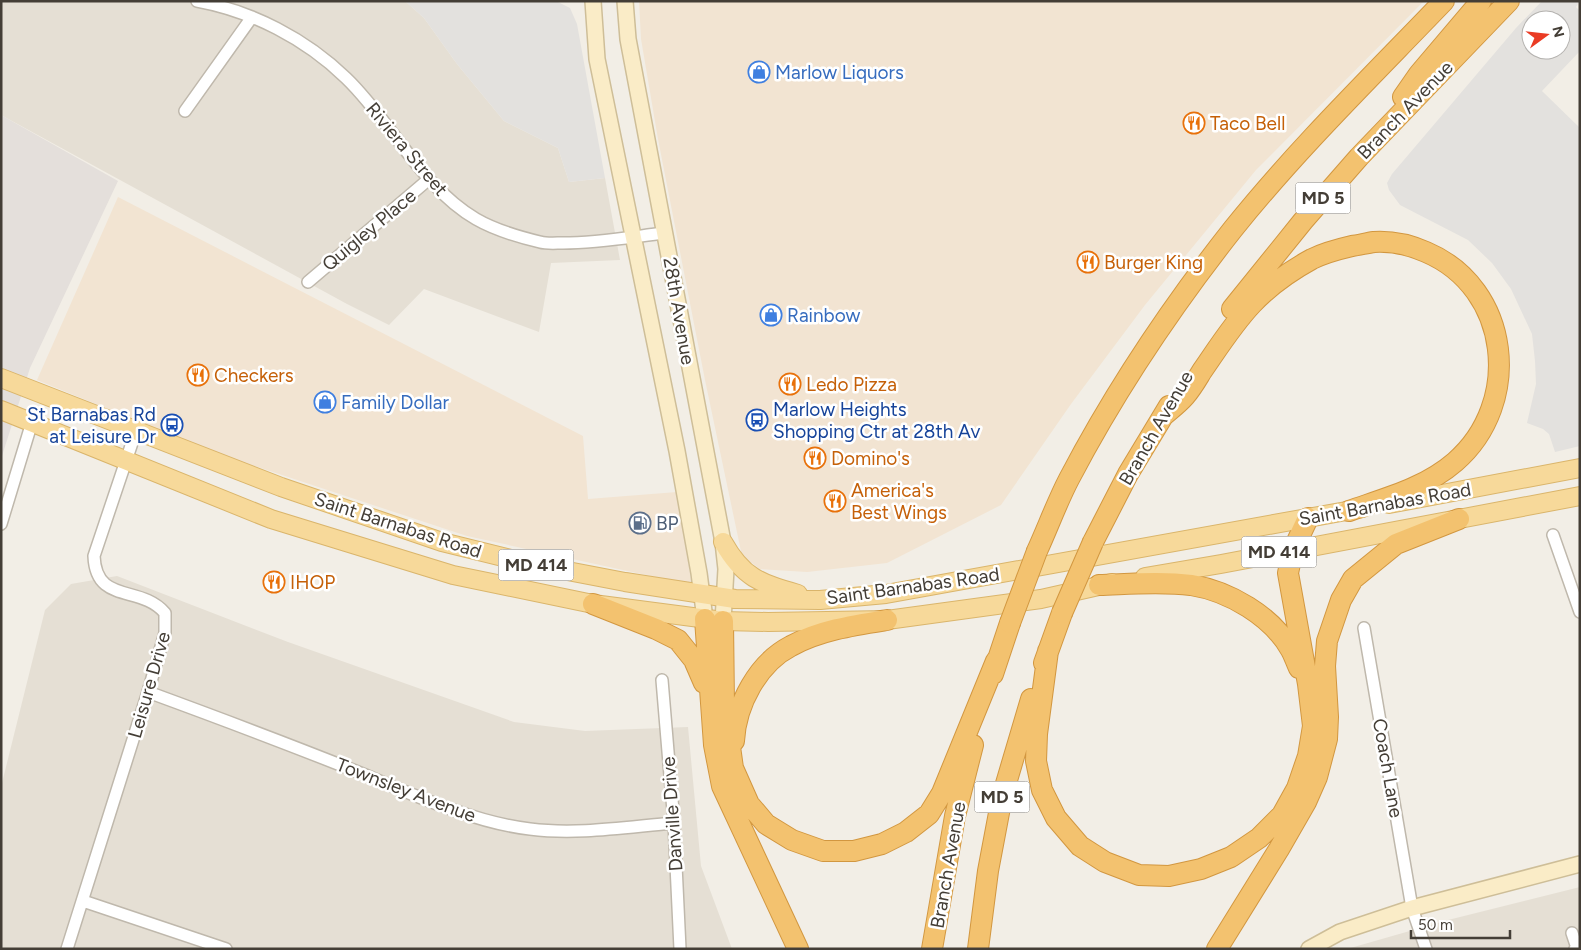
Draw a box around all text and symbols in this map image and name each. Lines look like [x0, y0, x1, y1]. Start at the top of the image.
north arrow [1521, 10, 1571, 60]
text: N [1548, 24, 1568, 39]
street label: Branch Avenue [1352, 56, 1458, 164]
shop icon: Marlow Liquors [747, 60, 771, 84]
place label: Marlow Liquors [775, 61, 904, 84]
street label: Riviera Street [361, 98, 453, 200]
restaurant icon: Taco Bell [1182, 111, 1206, 135]
place label: Taco Bell [1210, 112, 1285, 135]
road number: MD 5 [1296, 182, 1350, 214]
street label: Quigley Place [317, 184, 421, 276]
restaurant icon: Burger King [1076, 250, 1100, 274]
place label: Burger King [1104, 251, 1203, 274]
street label: 28th Avenue [658, 255, 700, 367]
shop icon: Rainbow [759, 303, 783, 327]
place label: Rainbow [787, 304, 860, 327]
restaurant icon: Checkers [186, 363, 210, 387]
place label: Checkers [214, 364, 294, 387]
street label: Branch Avenue [1114, 367, 1198, 489]
restaurant icon: Ledo Pizza [778, 372, 802, 396]
place label: Ledo Pizza [806, 373, 897, 396]
shop icon: Family Dollar [313, 390, 337, 414]
place label: Family Dollar [341, 391, 449, 414]
place label: Marlow Heights Shopping Ctr at 28th Av [773, 398, 981, 443]
place label: St Barnabas Rd at Leisure Dr [27, 403, 157, 448]
bus stop icon: Marlow Heights Shopping Ctr at 28th Av [745, 408, 769, 432]
bus stop icon: St Barnabas Rd at Leisure Dr [160, 413, 184, 437]
restaurant icon: Domino's [803, 446, 827, 470]
place label: Domino's [831, 447, 910, 470]
street label: Saint Barnabas Road [1297, 478, 1473, 530]
place label: America's Best Wings [851, 479, 947, 524]
street label: Saint Barnabas Road [312, 487, 484, 563]
restaurant icon: America's Best Wings [823, 489, 847, 513]
fuel station icon: BP [628, 511, 652, 535]
place label: BP [656, 512, 679, 535]
road number: MD 414 [1242, 536, 1316, 568]
road number: MD 414 [498, 550, 574, 580]
street label: Saint Barnabas Road [825, 562, 1001, 610]
restaurant icon: IHOP [262, 570, 286, 594]
place label: IHOP [290, 571, 335, 594]
street label: Leisure Drive [123, 629, 175, 741]
street label: Coach Lane [1368, 717, 1408, 819]
street label: Townsley Avenue [333, 753, 479, 827]
street label: Danville Drive [657, 756, 687, 872]
road number: MD 5 [974, 782, 1030, 812]
street label: Branch Avenue [926, 800, 970, 930]
scale bar [1411, 908, 1510, 940]
text: 50 m [1418, 916, 1453, 934]

